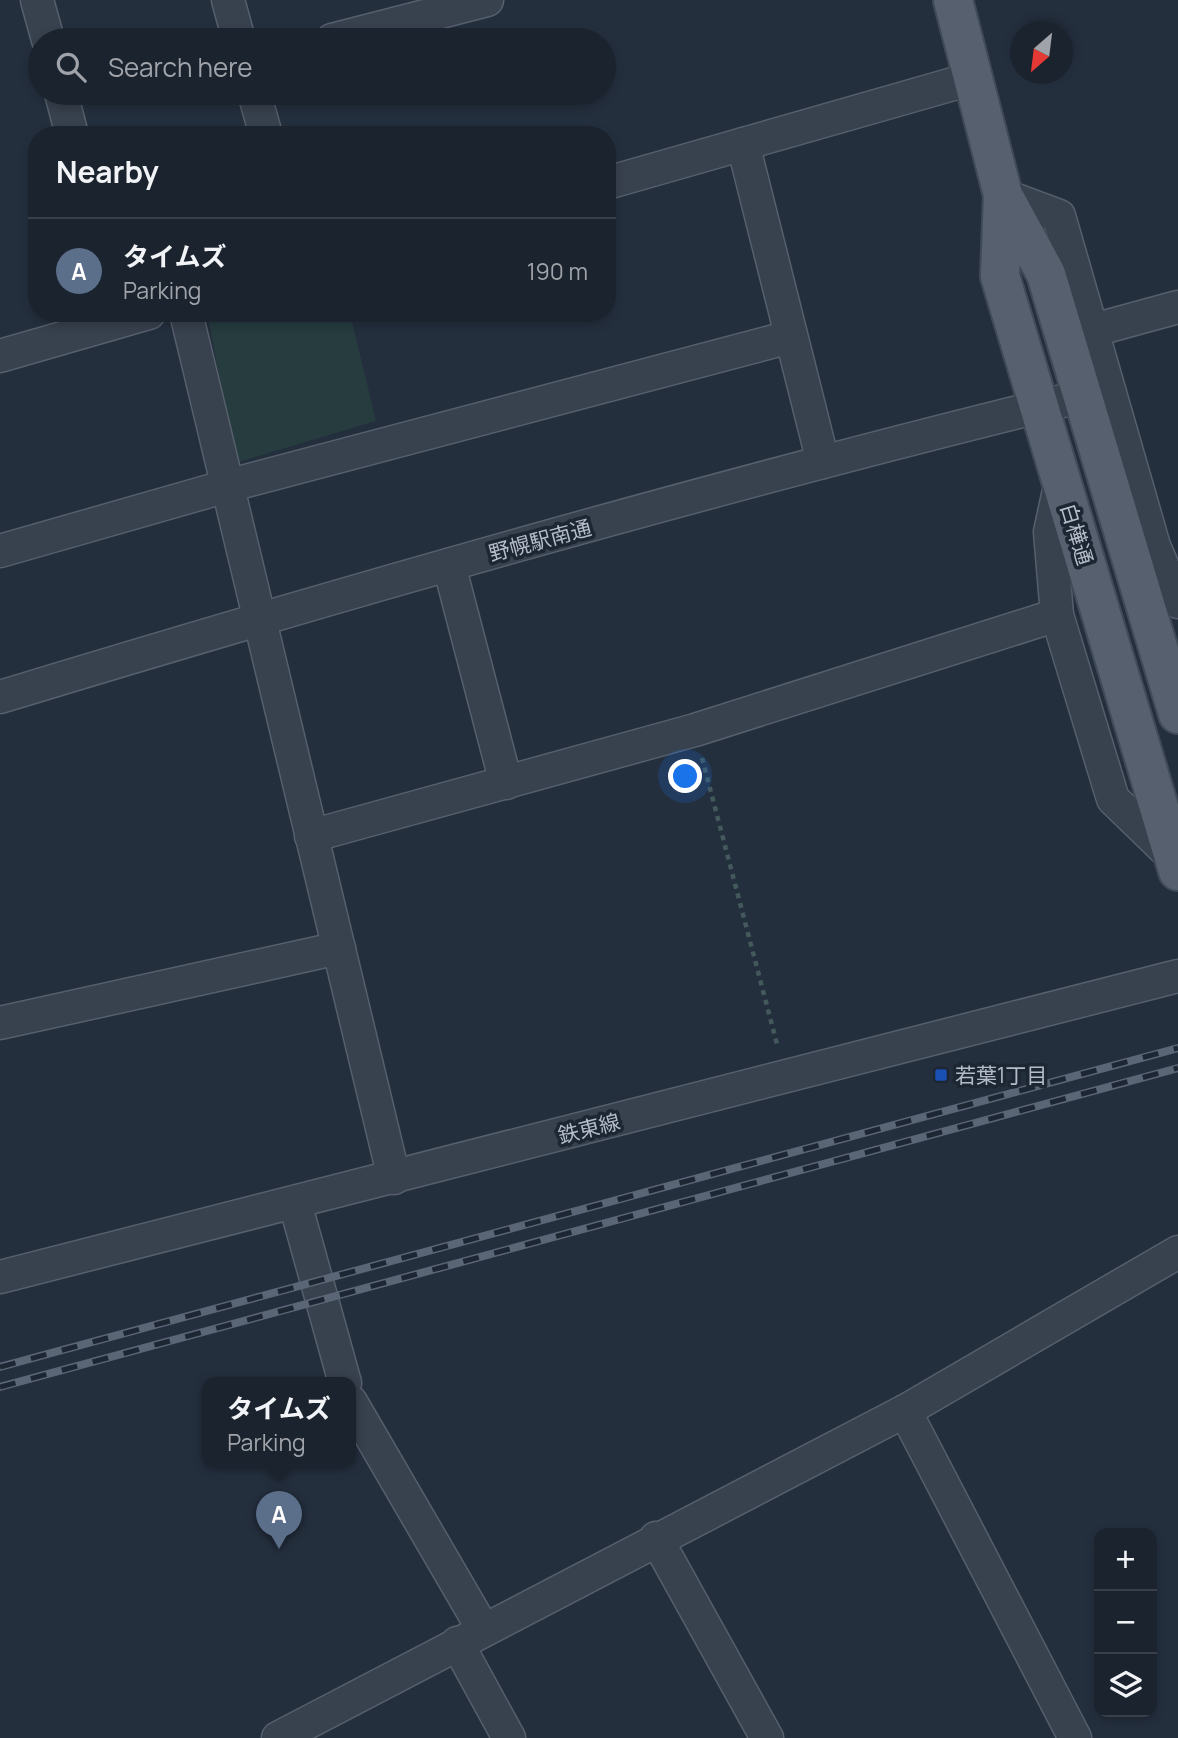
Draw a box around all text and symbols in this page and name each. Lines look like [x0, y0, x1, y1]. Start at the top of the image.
north arrow [1010, 21, 1073, 84]
search box [28, 28, 616, 105]
icon: search [52, 48, 90, 86]
text: Search here [108, 49, 253, 85]
text: Nearby [56, 151, 159, 192]
text: タイムズ [123, 238, 226, 274]
text: A [71, 255, 87, 287]
text: 190 m [527, 255, 588, 287]
text: Parking [123, 274, 201, 306]
street label: 白樺通 [1054, 500, 1100, 568]
street label: 野幌駅南通 [486, 513, 594, 567]
your location [668, 759, 702, 793]
place label: 若葉1丁目 [955, 1061, 1047, 1089]
marker: 若葉1丁目 [933, 1067, 949, 1083]
street label: 鉄東線 [555, 1107, 623, 1149]
popup [202, 1377, 356, 1468]
text: タイムズ [227, 1390, 331, 1426]
text: Parking [227, 1426, 306, 1458]
pin: A [256, 1491, 302, 1549]
map controls [1094, 1528, 1157, 1717]
button: + [1094, 1528, 1157, 1591]
button: − [1094, 1591, 1157, 1654]
button: layers [1094, 1654, 1157, 1717]

